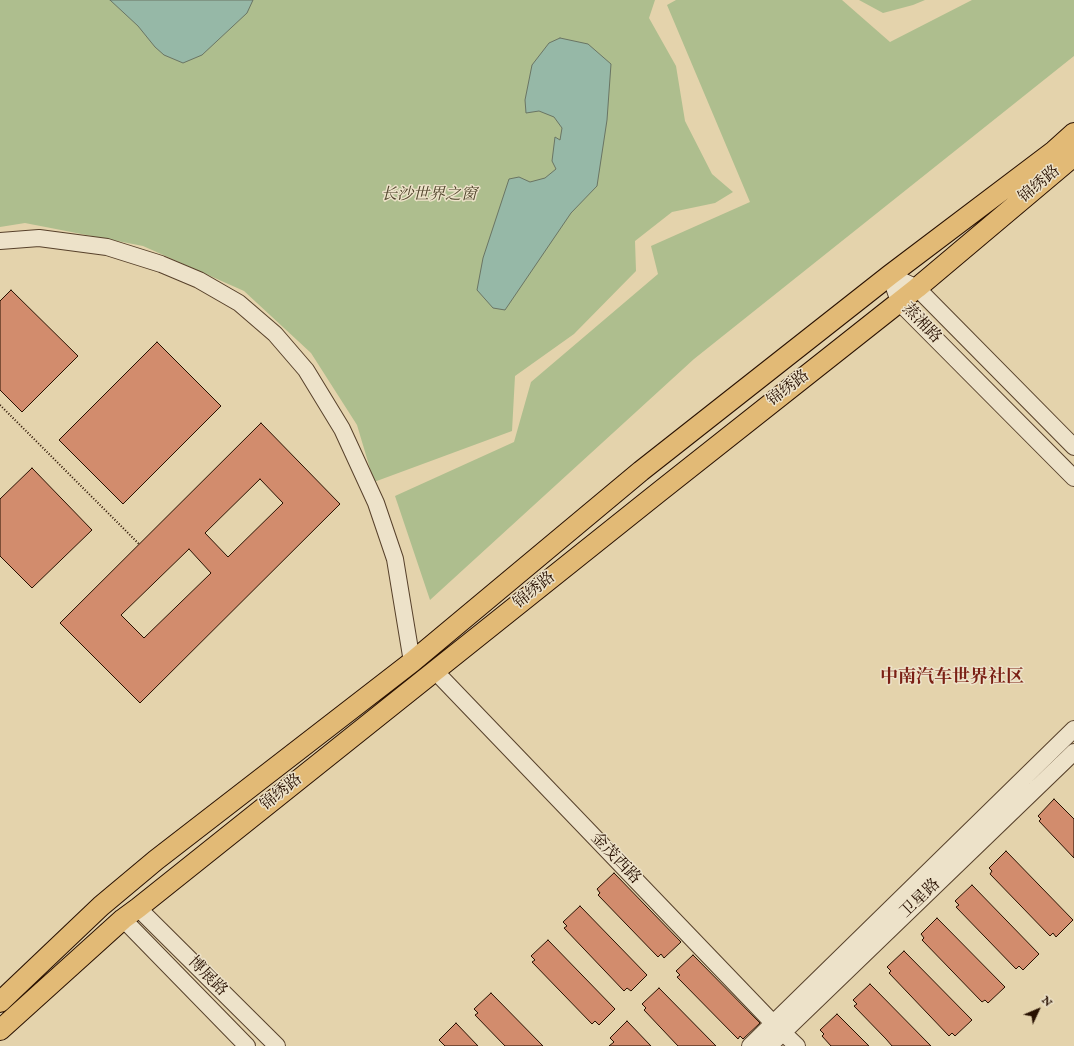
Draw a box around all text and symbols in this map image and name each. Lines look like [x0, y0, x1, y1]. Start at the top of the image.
street label: 锦绣路 [1015, 162, 1065, 208]
park label: 长沙世界之窗 [381, 186, 477, 206]
street label: 蒸湘路 [897, 300, 945, 348]
street label: 锦绣路 [764, 367, 814, 411]
street label: 锦绣路 [510, 568, 560, 614]
district label: 中南汽车世界社区 [880, 667, 1024, 689]
street label: 锦绣路 [257, 770, 307, 816]
street label: 金茂西路 [586, 829, 644, 889]
street label: 卫星路 [897, 875, 945, 923]
street label: 博展路 [183, 953, 231, 1001]
north arrow [1018, 990, 1058, 1030]
text: N [1038, 993, 1055, 1010]

